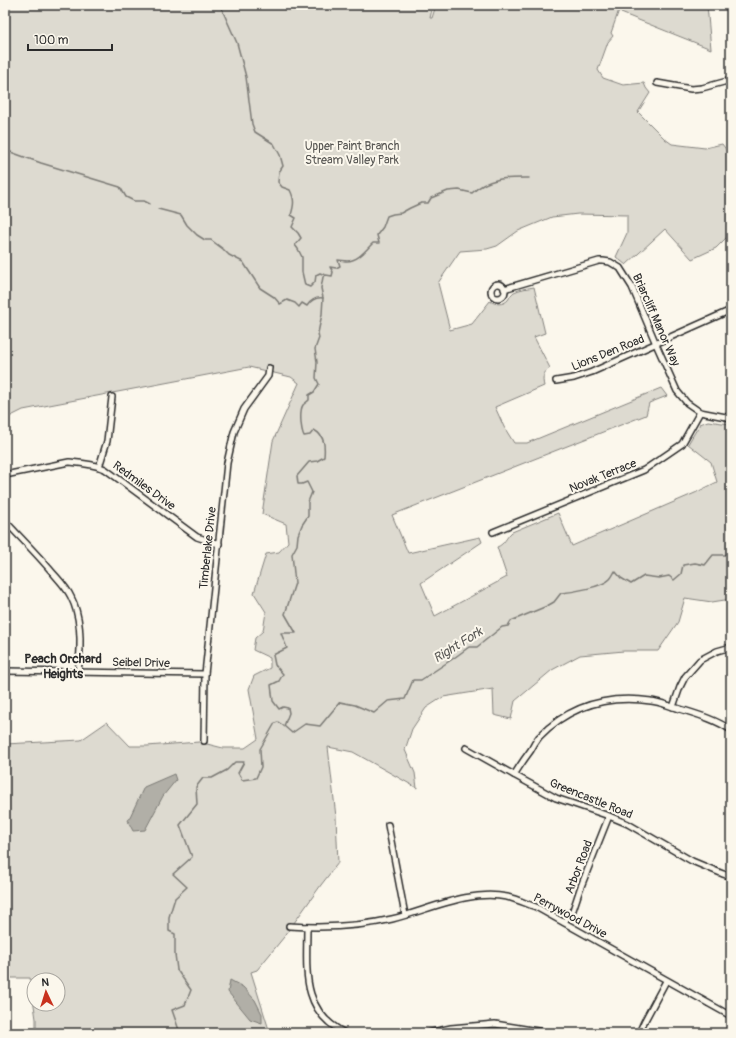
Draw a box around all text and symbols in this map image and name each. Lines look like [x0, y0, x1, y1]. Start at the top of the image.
scale bar [28, 26, 112, 52]
text: 100 m [34, 33, 69, 48]
park label: Upper Paint Branch Stream Valley Park [305, 139, 400, 168]
street label: Briarcliff Manor Way [629, 271, 683, 369]
street label: Lions Den Road [569, 332, 647, 374]
street label: Novak Terrace [567, 456, 639, 496]
street label: Redmiles Drive [110, 458, 178, 514]
street label: Timberlake Drive [196, 506, 220, 590]
water label: Right Fork [430, 623, 487, 666]
district label: Peach Orchard Heights [24, 651, 102, 682]
street label: Seibel Drive [112, 655, 170, 671]
street label: Greencastle Road [547, 775, 635, 823]
street label: Arbor Road [562, 838, 596, 896]
street label: Perrywood Drive [531, 890, 609, 942]
north arrow [26, 972, 66, 1012]
text: N [41, 976, 50, 989]

